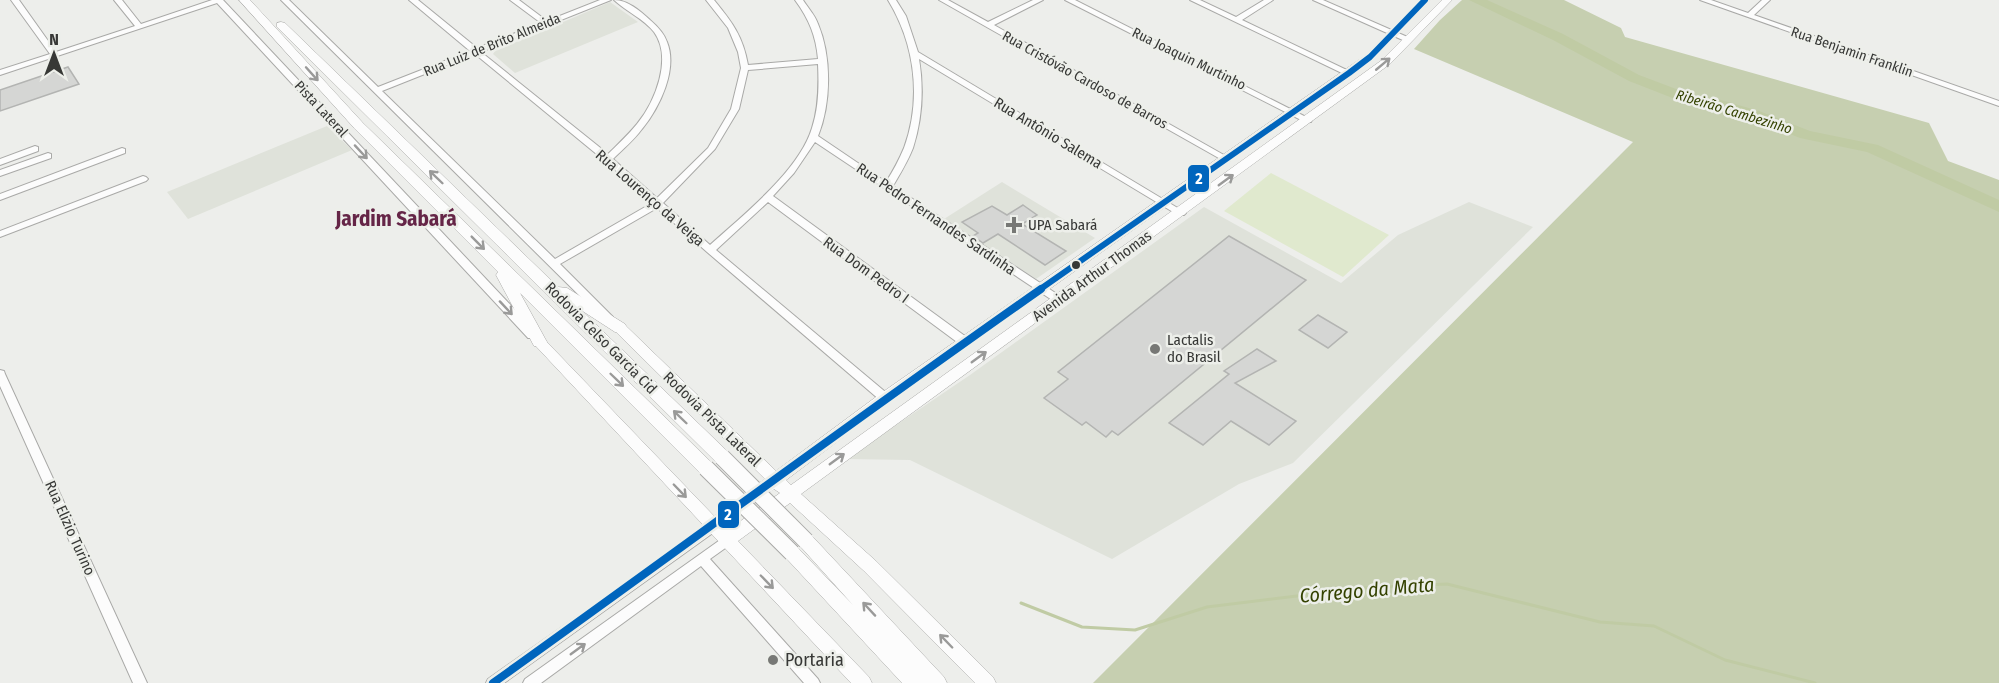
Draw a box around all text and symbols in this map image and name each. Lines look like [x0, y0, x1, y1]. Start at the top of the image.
street label: Rua Luiz de Brito Almeida [421, 10, 563, 80]
street label: Rua Benjamin Franklin [1789, 23, 1915, 81]
north arrow [24, 24, 84, 84]
street label: Rua Joaquin Murtinho [1129, 24, 1249, 94]
street label: Rua Cristóvão Cardoso de Barros [999, 27, 1171, 133]
text: N [49, 30, 59, 49]
one-way arrow [1374, 57, 1390, 70]
one-way arrow [305, 66, 319, 81]
street label: Pista Lateral [291, 77, 351, 141]
water label: Ribeirão Cambezinho [1674, 86, 1794, 138]
street label: Rua Antônio Salema [991, 94, 1105, 172]
one-way arrow [354, 144, 368, 159]
street label: Rua Lourenço da Veiga [592, 146, 708, 250]
street label: Rua Pedro Fernandes Sardinha [853, 159, 1019, 279]
line badge: 2 [1187, 164, 1210, 193]
one-way arrow [429, 169, 444, 184]
text: 2 [1194, 169, 1203, 188]
one-way arrow [1217, 174, 1234, 186]
district label: Jardim Sabará [334, 206, 457, 232]
marker: UPA Sabará [1005, 216, 1023, 234]
place label: UPA Sabará [1028, 216, 1097, 234]
street label: Avenida Arthur Thomas [1029, 227, 1155, 325]
street label: Rua Dom Pedro I [820, 233, 912, 307]
one-way arrow [471, 236, 486, 251]
unlabelled marker [1070, 259, 1082, 271]
street label: Rodovia Celso Garcia Cid [541, 278, 661, 398]
one-way arrow [499, 300, 514, 315]
place label: Lactalis do Brasil [1167, 331, 1221, 366]
marker: Lactalis do Brasil [1148, 342, 1162, 356]
one-way arrow [970, 351, 986, 363]
street label: Rodovia Pista Lateral [659, 368, 765, 470]
one-way arrow [610, 373, 625, 387]
one-way arrow [672, 410, 687, 424]
one-way arrow [829, 453, 845, 465]
street label: Rua Elizio Turino [41, 478, 99, 578]
one-way arrow [673, 483, 687, 498]
line badge: 2 [717, 500, 740, 529]
text: 2 [723, 505, 732, 524]
water label: Córrego da Mata [1299, 572, 1435, 608]
one-way arrow [760, 574, 775, 589]
one-way arrow [861, 602, 876, 617]
one-way arrow [938, 634, 953, 649]
one-way arrow [569, 643, 585, 655]
place label: Portaria [785, 649, 844, 671]
marker: Portaria [766, 653, 780, 667]

